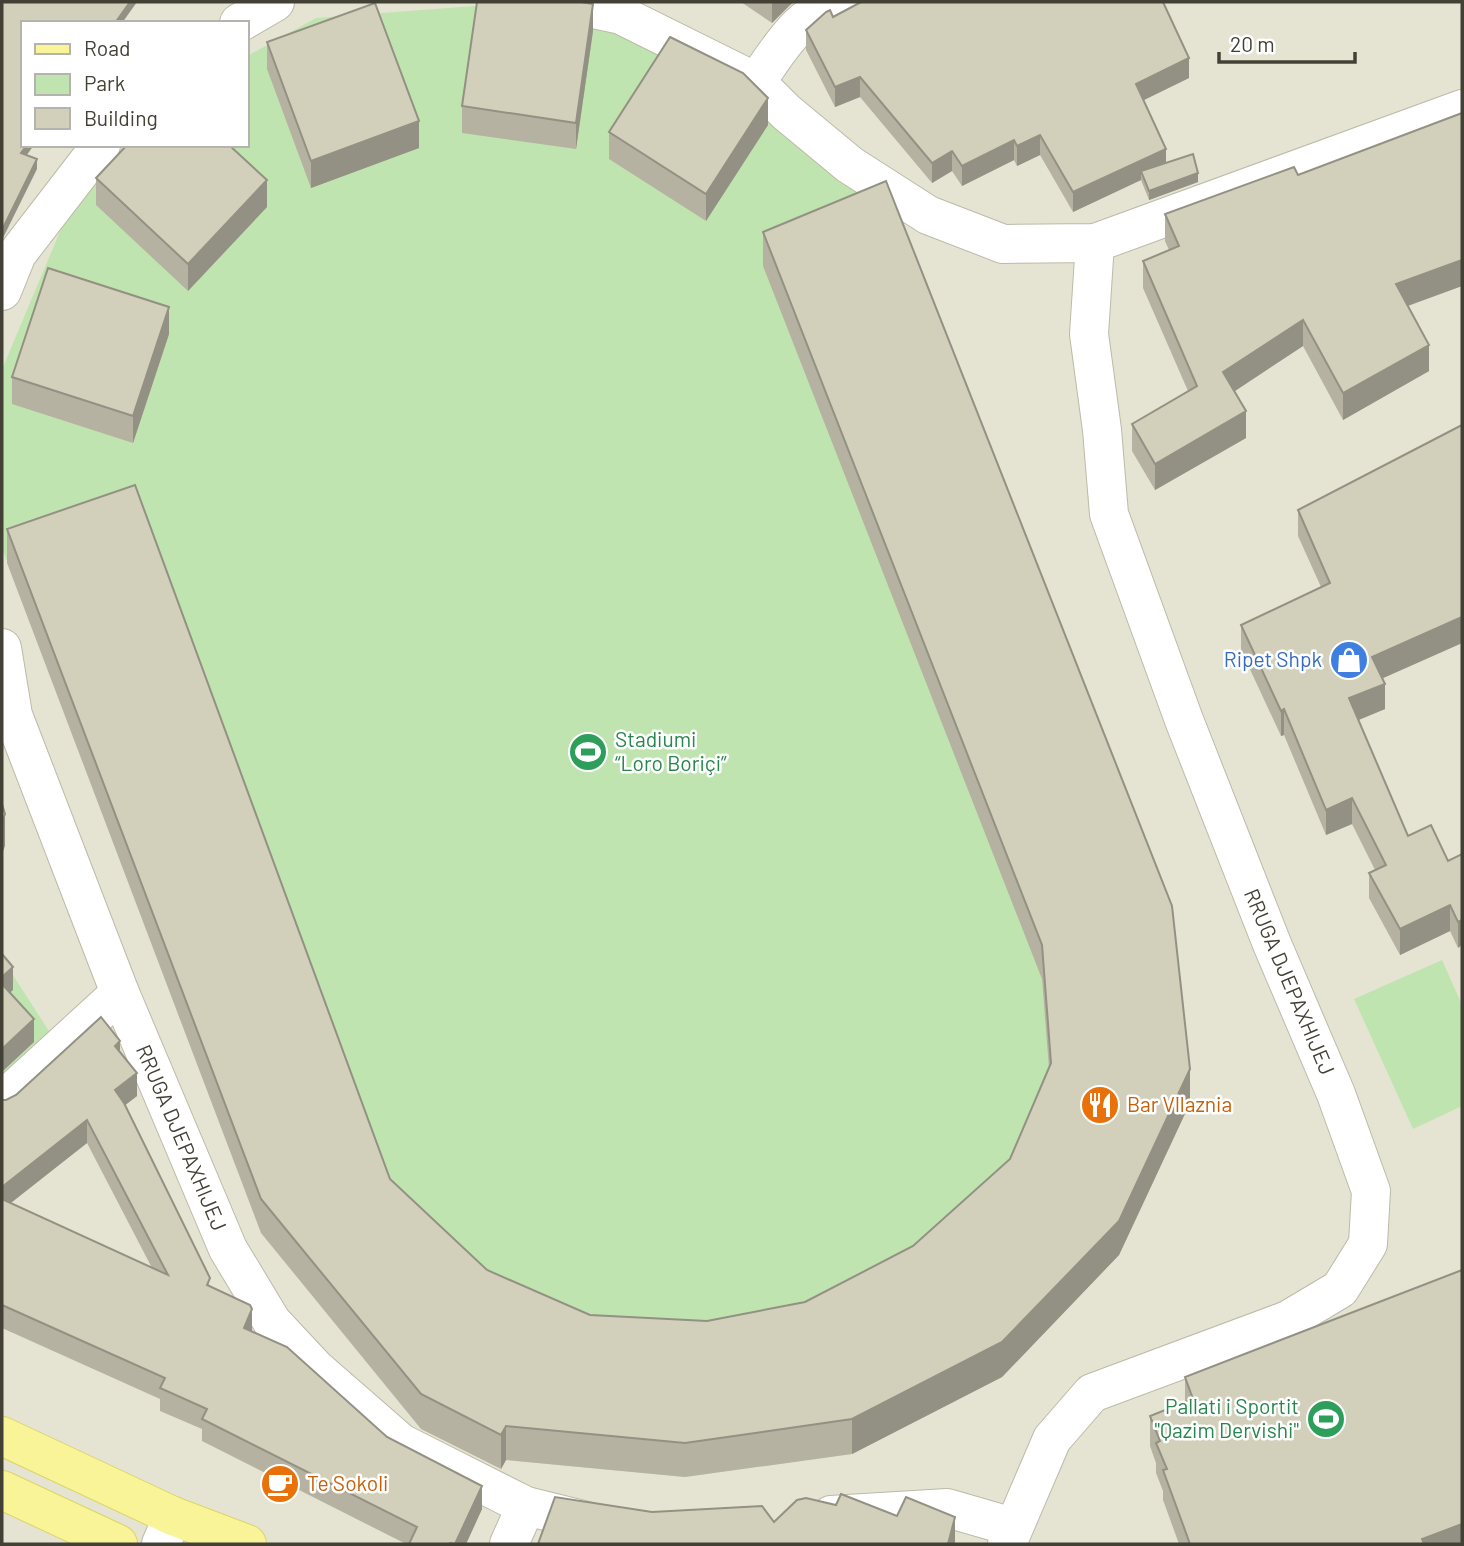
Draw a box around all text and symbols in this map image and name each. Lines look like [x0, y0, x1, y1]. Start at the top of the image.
legend [21, 21, 248, 147]
scale bar [1219, 21, 1356, 65]
text: 20 m [1230, 31, 1275, 56]
text: Road [84, 35, 130, 60]
text: Park [84, 70, 125, 95]
text: Building [84, 105, 158, 130]
shop icon: Ripet Shpk [1328, 639, 1370, 681]
place label: Ripet Shpk [1224, 646, 1322, 671]
place label: Stadiumi “Loro Boriçi” [615, 726, 727, 775]
sports icon: Stadiumi “Loro Boriçi” [567, 731, 609, 773]
street label: RRUGA DJEPAXHIJEJ [1240, 885, 1341, 1078]
street label: RRUGA DJEPAXHIJEJ [132, 1041, 233, 1234]
restaurant icon: Bar Vllaznia [1079, 1084, 1121, 1126]
place label: Bar Vllaznia [1127, 1091, 1232, 1116]
place label: Pallati i Sportit "Qazim Dervishi" [1154, 1393, 1299, 1442]
sports icon: Pallati i Sportit "Qazim Dervishi" [1305, 1398, 1347, 1440]
cafe icon: Te Sokoli [259, 1463, 301, 1505]
place label: Te Sokoli [307, 1470, 388, 1495]

